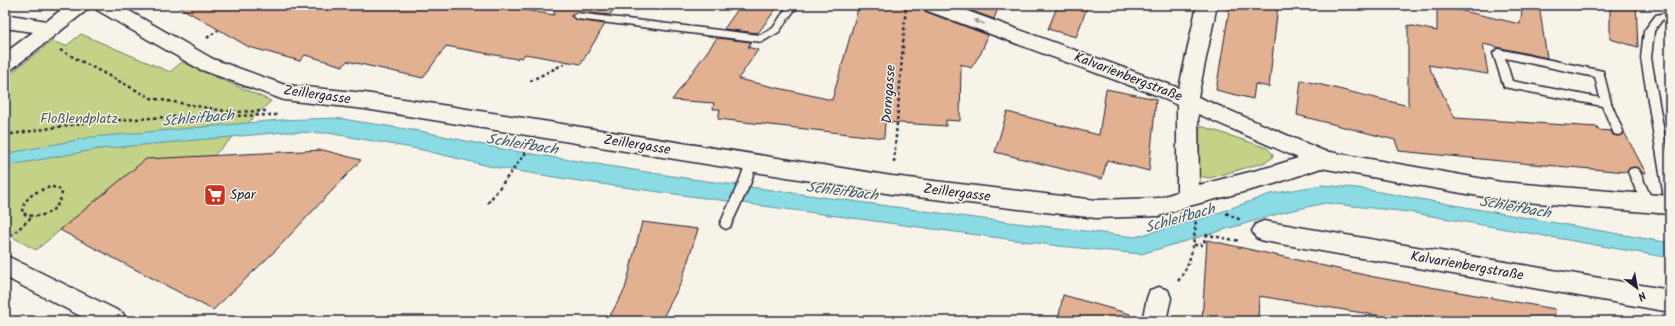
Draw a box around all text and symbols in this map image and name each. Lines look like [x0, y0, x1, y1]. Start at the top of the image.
one-way arrow [973, 19, 985, 25]
street label: Kalvarienbergstraße [1071, 46, 1186, 108]
street label: Dorngasse [876, 63, 902, 124]
street label: Zeillergasse [282, 79, 353, 111]
water label: Schleifbach [161, 104, 237, 134]
park label: Floßlendplatz [40, 108, 118, 130]
water label: Schleifbach [485, 128, 561, 163]
street label: Zeillergasse [602, 129, 673, 161]
water label: Schleifbach [805, 176, 881, 209]
street label: Zeillergasse [922, 178, 993, 208]
supermarket icon: Spar [202, 182, 228, 208]
place label: Spar [230, 184, 257, 206]
water label: Schleifbach [1477, 190, 1554, 226]
water label: Schleifbach [1142, 197, 1220, 240]
street label: Kalvarienbergstraße [1409, 245, 1526, 287]
north arrow [1617, 268, 1657, 308]
text: N [1634, 286, 1649, 305]

